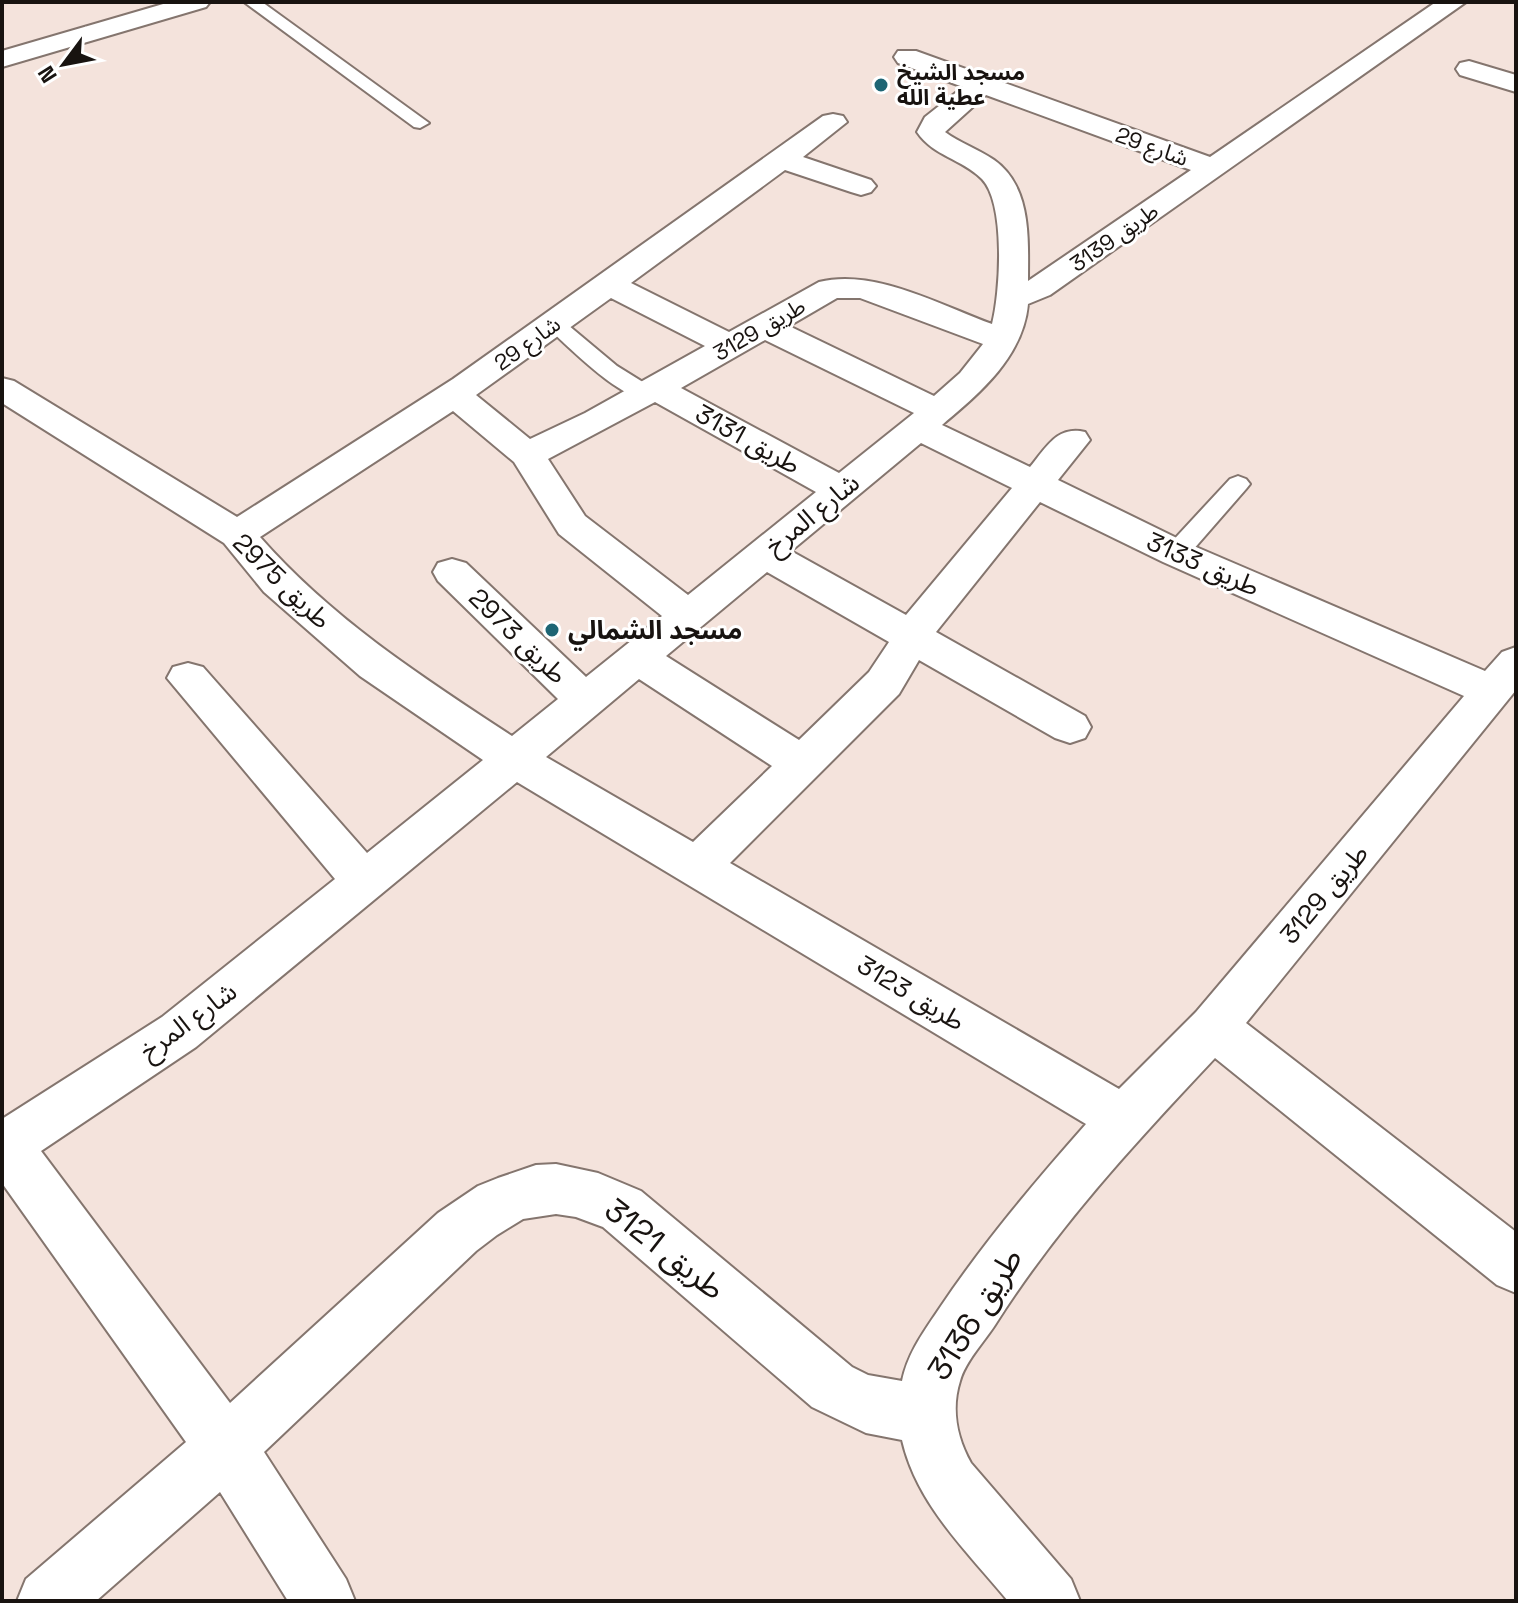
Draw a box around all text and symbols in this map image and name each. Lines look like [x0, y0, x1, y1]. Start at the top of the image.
north arrow [24, 24, 104, 104]
place label: مسجد الشيخ عطية الله [897, 58, 1025, 111]
text: N [31, 61, 63, 88]
marker: مسجد الشيخ عطية الله [872, 76, 890, 94]
street label: شارع 29 [1111, 120, 1192, 175]
street label: طريق 3139 [1064, 196, 1164, 278]
street label: طريق 3129 [708, 291, 810, 367]
street label: شارع 29 [488, 310, 567, 379]
street label: طريق 3131 [689, 396, 807, 482]
street label: شارع المرخ [758, 465, 868, 564]
street label: طريق 3133 [1141, 524, 1265, 604]
street label: طريق 2975 [226, 526, 338, 636]
street label: طريق 2973 [462, 581, 574, 691]
place label: مسجد الشمالي [568, 613, 742, 651]
marker: مسجد الشمالي [543, 621, 561, 639]
street label: طريق 3129 [1272, 837, 1376, 951]
street label: طريق 3123 [851, 948, 971, 1038]
street label: شارع المرخ [133, 974, 245, 1069]
street label: طريق 3121 [597, 1190, 733, 1308]
street label: طريق 3136 [919, 1241, 1031, 1387]

